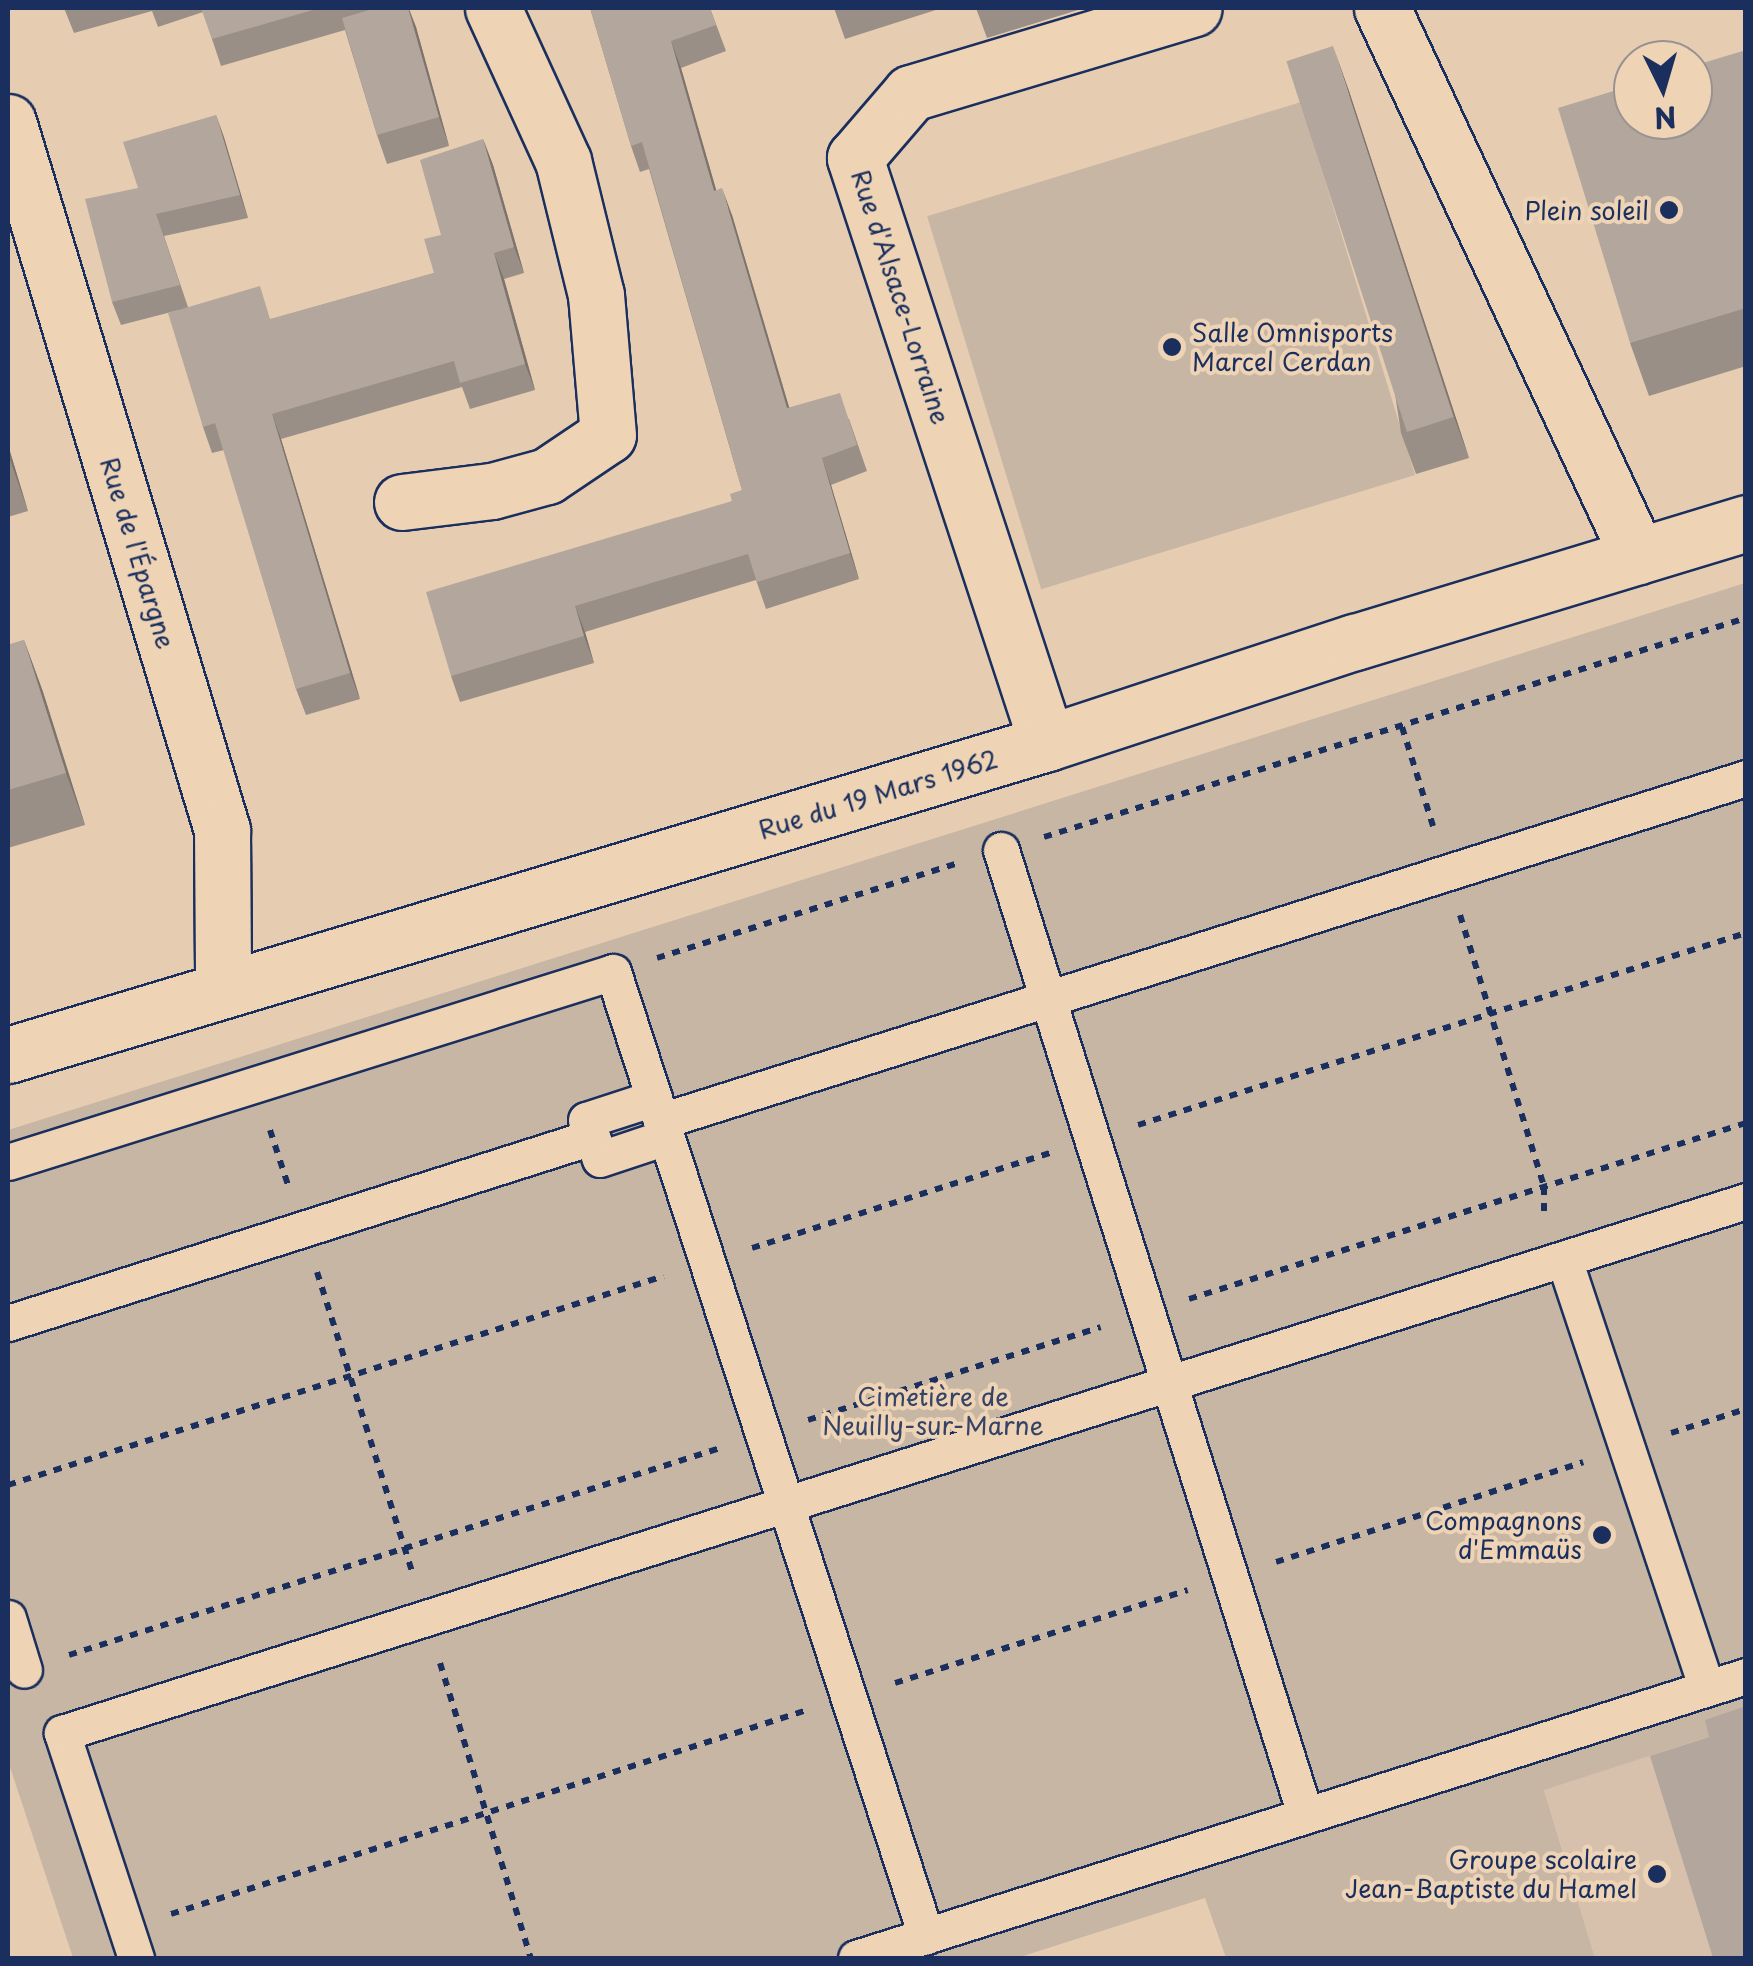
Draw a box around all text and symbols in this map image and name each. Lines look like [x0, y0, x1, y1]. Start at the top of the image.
north arrow [1613, 40, 1713, 140]
text: N [1653, 96, 1678, 141]
street label: Rue d'Alsace-Lorraine [845, 165, 957, 429]
place label: Plein soleil [1524, 195, 1649, 225]
marker: Plein soleil [1658, 199, 1680, 221]
place label: Salle Omnisports Marcel Cerdan [1192, 318, 1396, 377]
marker: Salle Omnisports Marcel Cerdan [1161, 336, 1183, 358]
street label: Rue de l'Épargne [94, 452, 182, 654]
street label: Rue du 19 Mars 1962 [753, 743, 1003, 845]
park label: Cimetière de Neuilly-sur-Marne [822, 1382, 1044, 1441]
place label: Compagnons d'Emmaüs [1425, 1506, 1582, 1565]
marker: Compagnons d'Emmaüs [1591, 1524, 1613, 1546]
place label: Groupe scolaire Jean-Baptiste du Hamel [1342, 1845, 1637, 1904]
marker: Groupe scolaire Jean-Baptiste du Hamel [1646, 1863, 1668, 1885]

